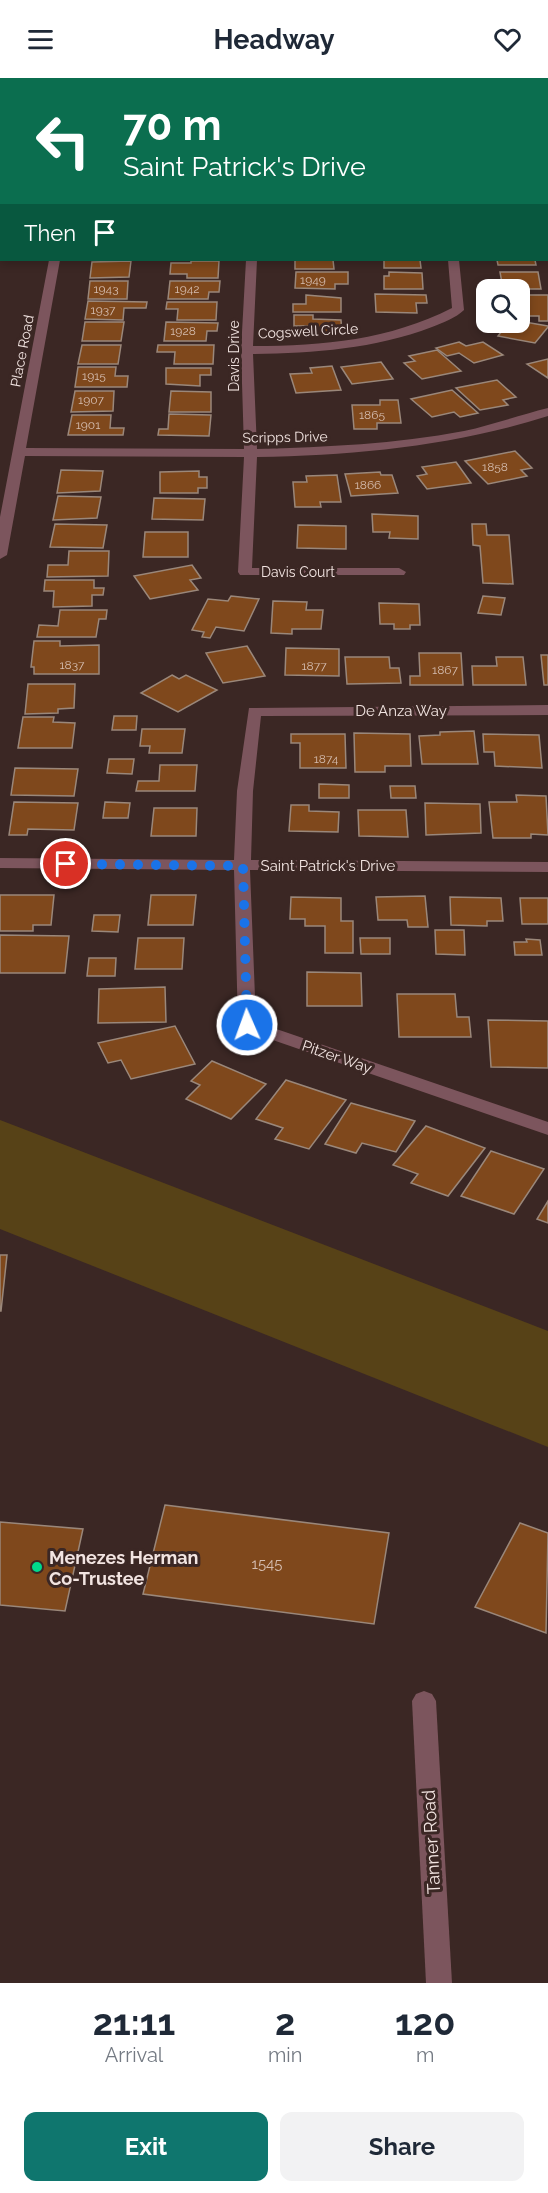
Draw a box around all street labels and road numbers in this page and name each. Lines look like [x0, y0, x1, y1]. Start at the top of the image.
street label: Place Road [7, 314, 37, 388]
street label: Davis Drive [226, 320, 242, 392]
street label: Cogswell Circle [257, 320, 359, 342]
street label: Scripps Drive [242, 428, 328, 446]
street label: Davis Court [261, 564, 335, 580]
street label: De Anza Way [355, 702, 447, 720]
street label: Saint Patrick's Drive [261, 857, 396, 875]
street label: Pitzer Way [300, 1037, 374, 1077]
street label: Tanner Road [418, 1789, 444, 1895]

